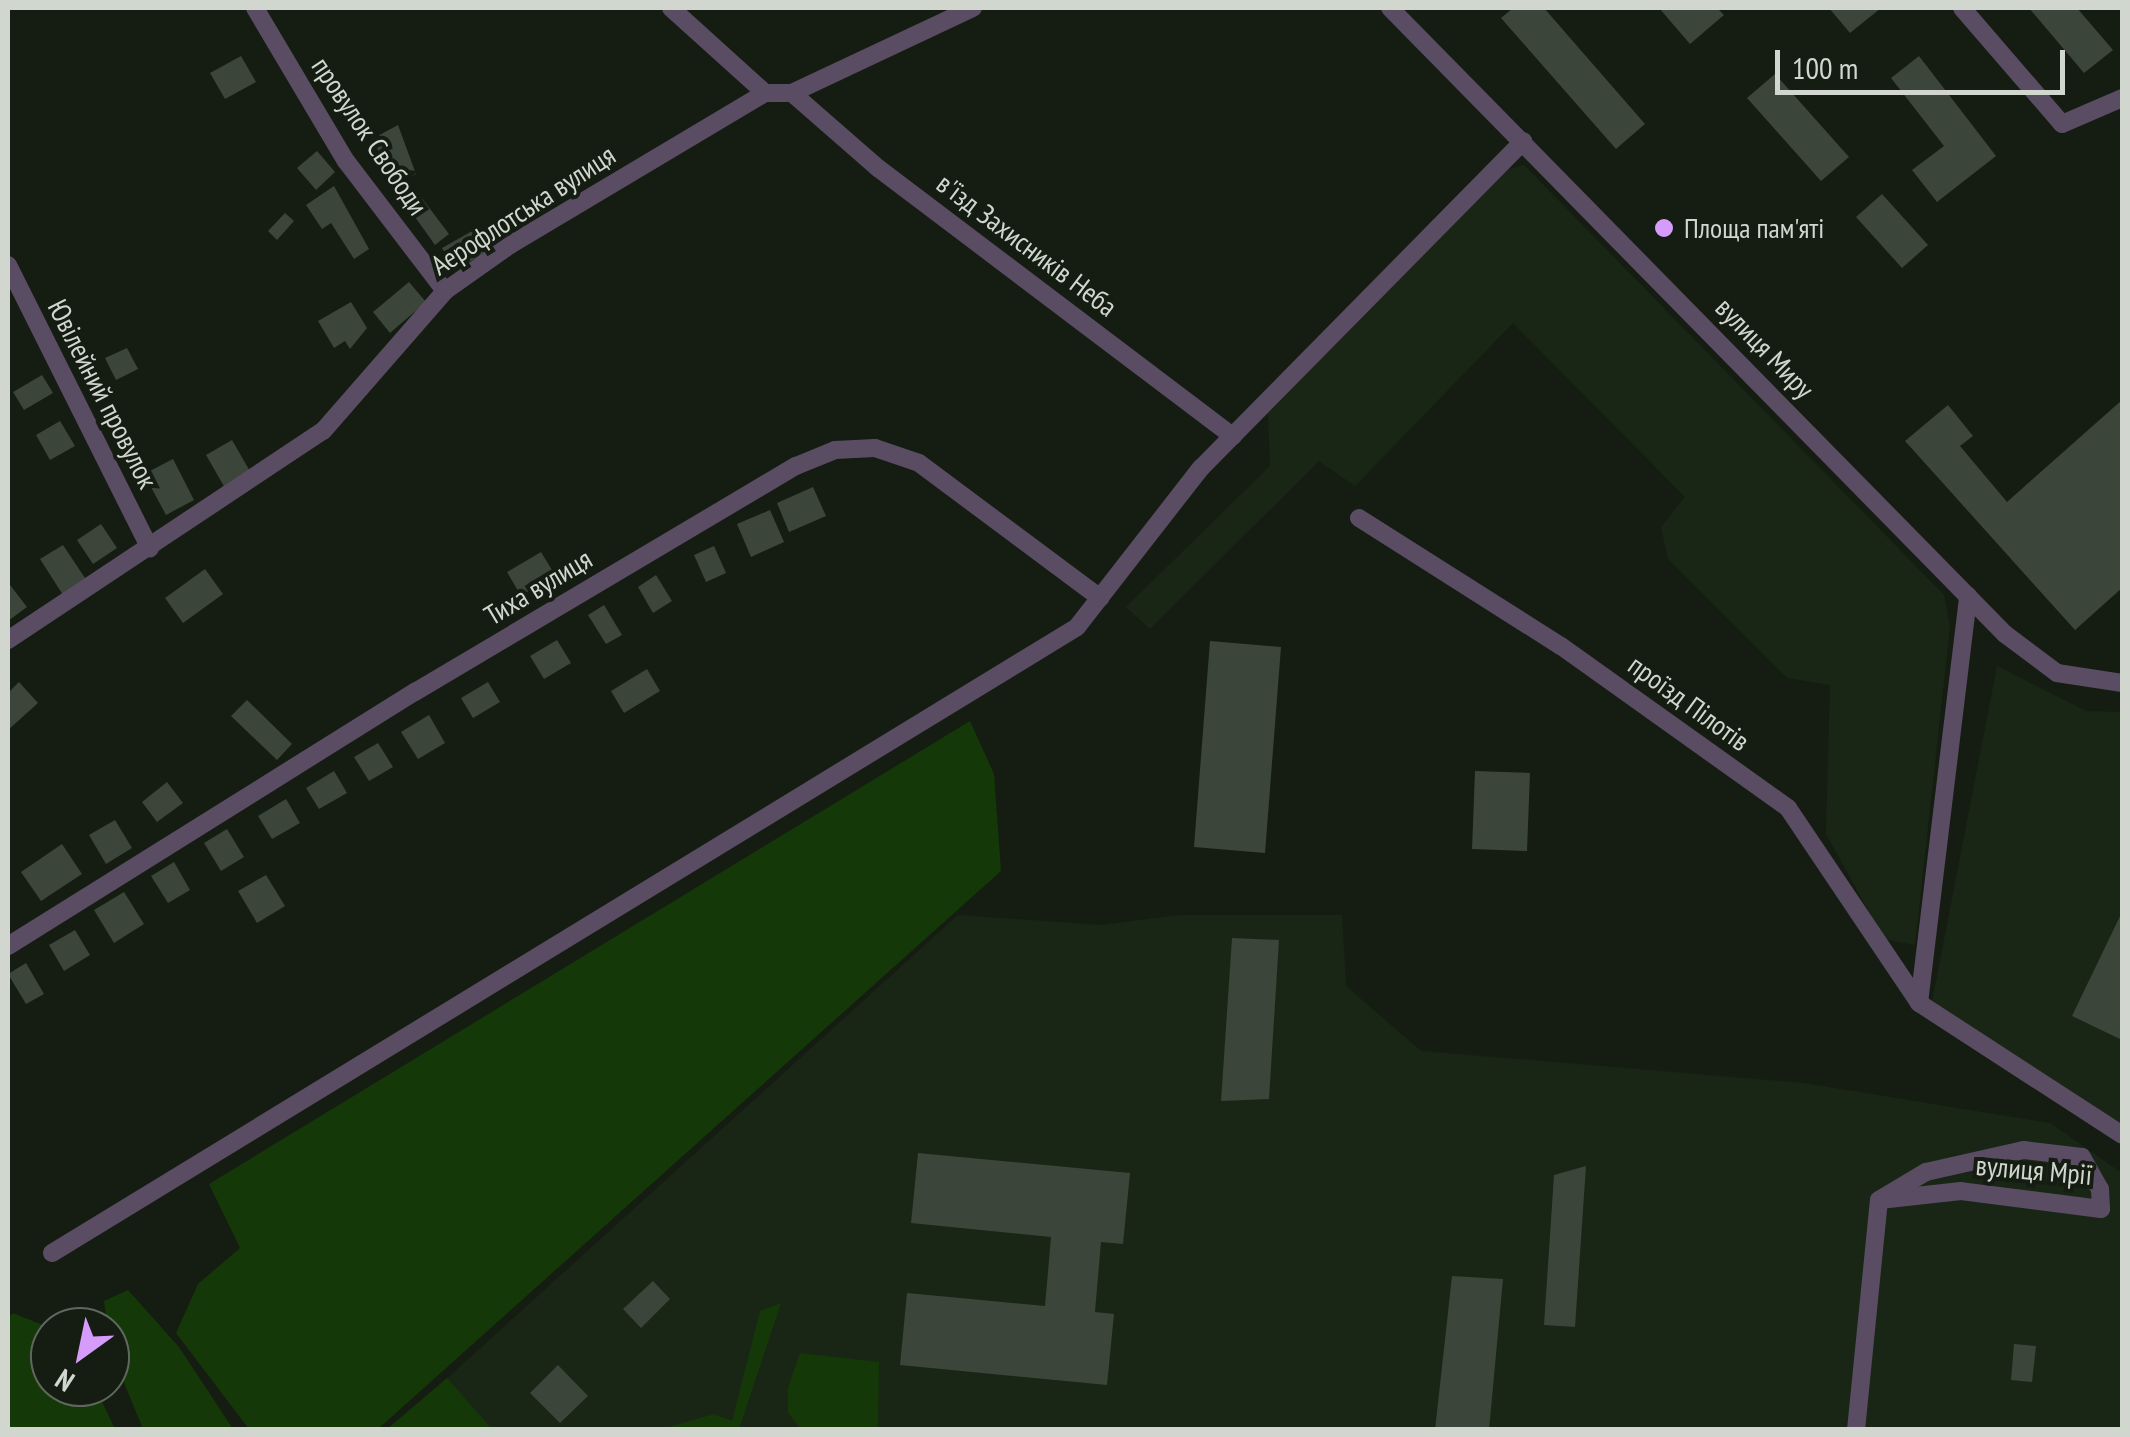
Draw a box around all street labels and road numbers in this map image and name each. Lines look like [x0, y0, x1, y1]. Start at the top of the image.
street label: провулок Свободи [305, 51, 435, 221]
street label: Аерофлотська вулиця [425, 138, 621, 282]
street label: в'їзд Захисників Неба [930, 166, 1124, 324]
street label: вулиця Миру [1709, 291, 1821, 405]
street label: Ювілейний провулок [41, 294, 165, 494]
street label: Тиха вулиця [478, 542, 598, 632]
street label: проїзд Пілотів [1622, 648, 1756, 758]
street label: вулиця Мрії [1974, 1148, 2094, 1192]

